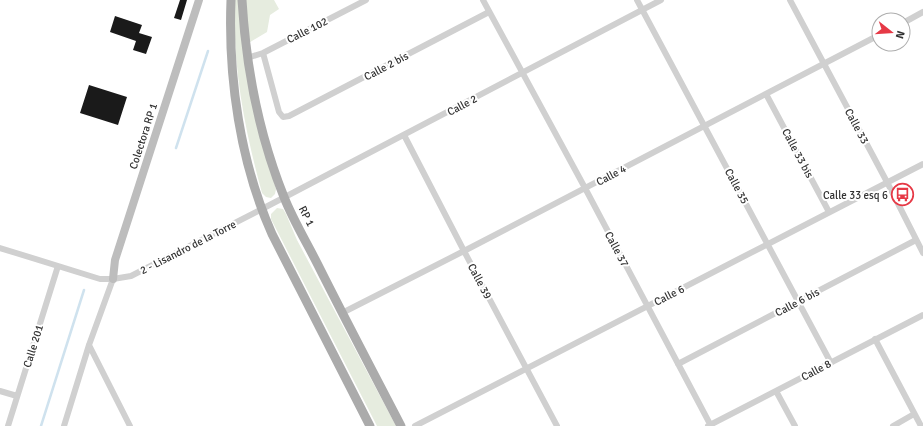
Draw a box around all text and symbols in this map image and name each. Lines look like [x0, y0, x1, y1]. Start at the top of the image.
north arrow [871, 12, 911, 52]
street label: Calle 102 [285, 15, 330, 46]
text: N [893, 29, 907, 40]
street label: Calle 2 bis [362, 49, 411, 84]
street label: Calle 2 [445, 92, 480, 119]
street label: Colectora RP 1 [127, 101, 160, 171]
street label: Calle 33 [842, 106, 871, 146]
street label: Calle 33 bis [779, 126, 816, 180]
street label: Calle 4 [594, 162, 629, 189]
street label: Calle 35 [722, 166, 751, 206]
bus stop icon: Calle 33 esq 6 [890, 182, 916, 208]
place label: Calle 33 esq 6 [823, 189, 888, 202]
street label: RP 1 [296, 204, 317, 229]
street label: 2 - Lisandro de la Torre [138, 218, 238, 277]
street label: Calle 37 [602, 229, 631, 269]
street label: Calle 39 [465, 261, 494, 301]
street label: Calle 6 [652, 282, 687, 309]
street label: Calle 6 bis [773, 285, 822, 320]
street label: Calle 201 [21, 323, 46, 369]
street label: Calle 8 [799, 357, 834, 384]

